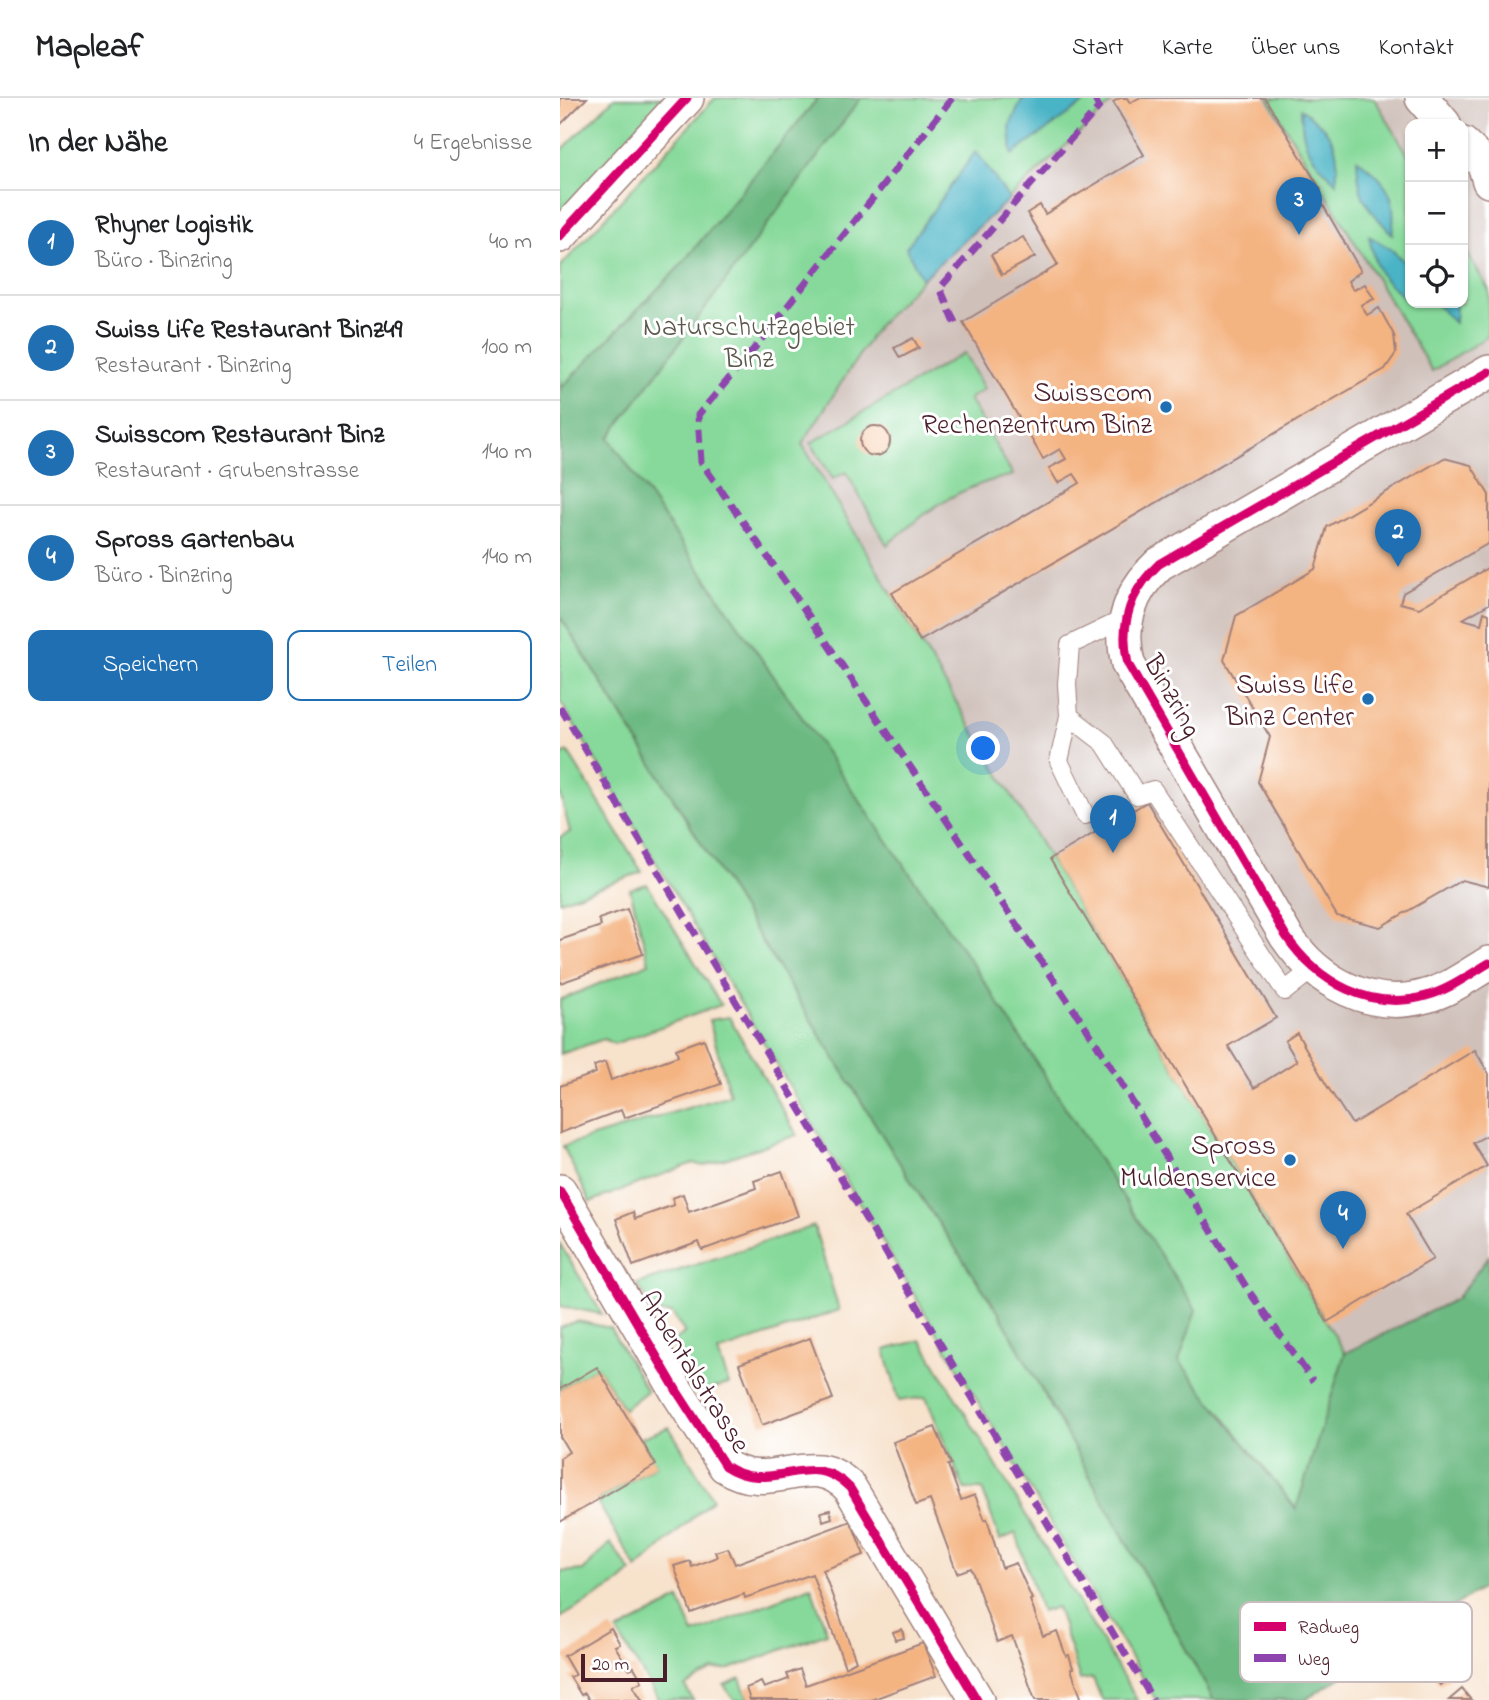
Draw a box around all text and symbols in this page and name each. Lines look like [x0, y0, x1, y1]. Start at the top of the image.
text: Mapleaf [35, 24, 143, 72]
text: Start [1072, 31, 1124, 66]
text: Karte [1162, 31, 1213, 66]
text: Über uns [1251, 31, 1340, 66]
text: Kontakt [1378, 31, 1454, 66]
map controls [1405, 119, 1468, 308]
button: + [1405, 119, 1468, 182]
text: In der Nähe [28, 122, 168, 166]
text: 4 Ergebnisse [414, 127, 532, 160]
pin: 3 [1276, 177, 1322, 235]
button: − [1405, 182, 1468, 245]
text: Rhyner Logistik [95, 207, 253, 245]
text: 1 [47, 226, 55, 259]
text: 40 m [489, 226, 532, 259]
text: Büro · Binzring [95, 245, 233, 278]
button: locate [1405, 245, 1468, 308]
park label: Naturschutzgebiet Binz [643, 308, 855, 381]
text: Swiss Life Restaurant Binz49 [95, 312, 402, 350]
text: 2 [45, 331, 57, 364]
text: 100 m [481, 331, 532, 364]
text: Restaurant · Binzring [95, 350, 292, 383]
place label: Swisscom Rechenzentrum Binz [922, 374, 1152, 447]
marker: Swisscom Rechenzentrum Binz [1158, 399, 1174, 415]
text: Swisscom Restaurant Binz [95, 417, 385, 455]
text: 3 [46, 436, 56, 469]
text: 140 m [482, 436, 532, 469]
text: Restaurant · Grubenstrasse [95, 455, 359, 488]
pin: 2 [1375, 509, 1421, 567]
text: Spross Gartenbau [95, 522, 295, 560]
text: 4 [46, 541, 56, 574]
text: 140 m [482, 541, 532, 574]
text: Büro · Binzring [95, 560, 233, 593]
button: Speichern [28, 630, 273, 701]
button: Teilen [287, 630, 532, 701]
street label: Binzring [1131, 647, 1211, 746]
place label: Swiss Life Binz Center [1224, 666, 1354, 739]
marker: Swiss Life Binz Center [1360, 691, 1376, 707]
your location [966, 731, 1000, 765]
pin: 1 [1090, 795, 1136, 853]
place label: Spross Muldenservice [1120, 1127, 1276, 1200]
marker: Spross Muldenservice [1282, 1152, 1298, 1168]
pin: 4 [1320, 1191, 1366, 1249]
street label: Arbentalstrasse [627, 1284, 760, 1462]
legend [1240, 1602, 1472, 1682]
text: Radweg [1298, 1615, 1359, 1644]
text: Weg [1298, 1647, 1330, 1676]
scale bar [581, 1651, 667, 1683]
text: 20 m [592, 1652, 629, 1679]

